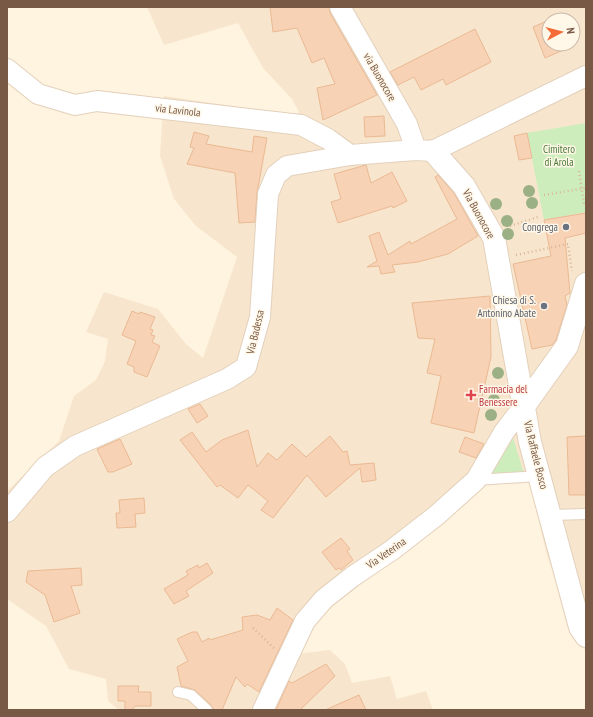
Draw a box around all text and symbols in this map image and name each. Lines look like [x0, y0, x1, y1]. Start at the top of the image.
north arrow [541, 12, 581, 52]
text: N [564, 27, 578, 35]
street label: via Buonocore [361, 50, 400, 104]
street label: via Lavinola [155, 101, 201, 119]
park label: Cimitero di Arola [543, 142, 575, 169]
street label: Via Buonocore [459, 186, 499, 242]
place label: Congrega [522, 220, 558, 234]
marker: Congrega [561, 222, 571, 232]
place label: Chiesa di S. Antonino Abate [478, 293, 536, 320]
marker: Chiesa di S. Antonino Abate [539, 301, 549, 311]
street label: Via Badessa [243, 309, 267, 356]
place label: Farmacia del Benessere [479, 382, 528, 409]
marker: Farmacia del Benessere [466, 390, 476, 400]
street label: Via Raffaele Bosco [520, 418, 551, 491]
street label: Via Veterina [363, 534, 409, 572]

